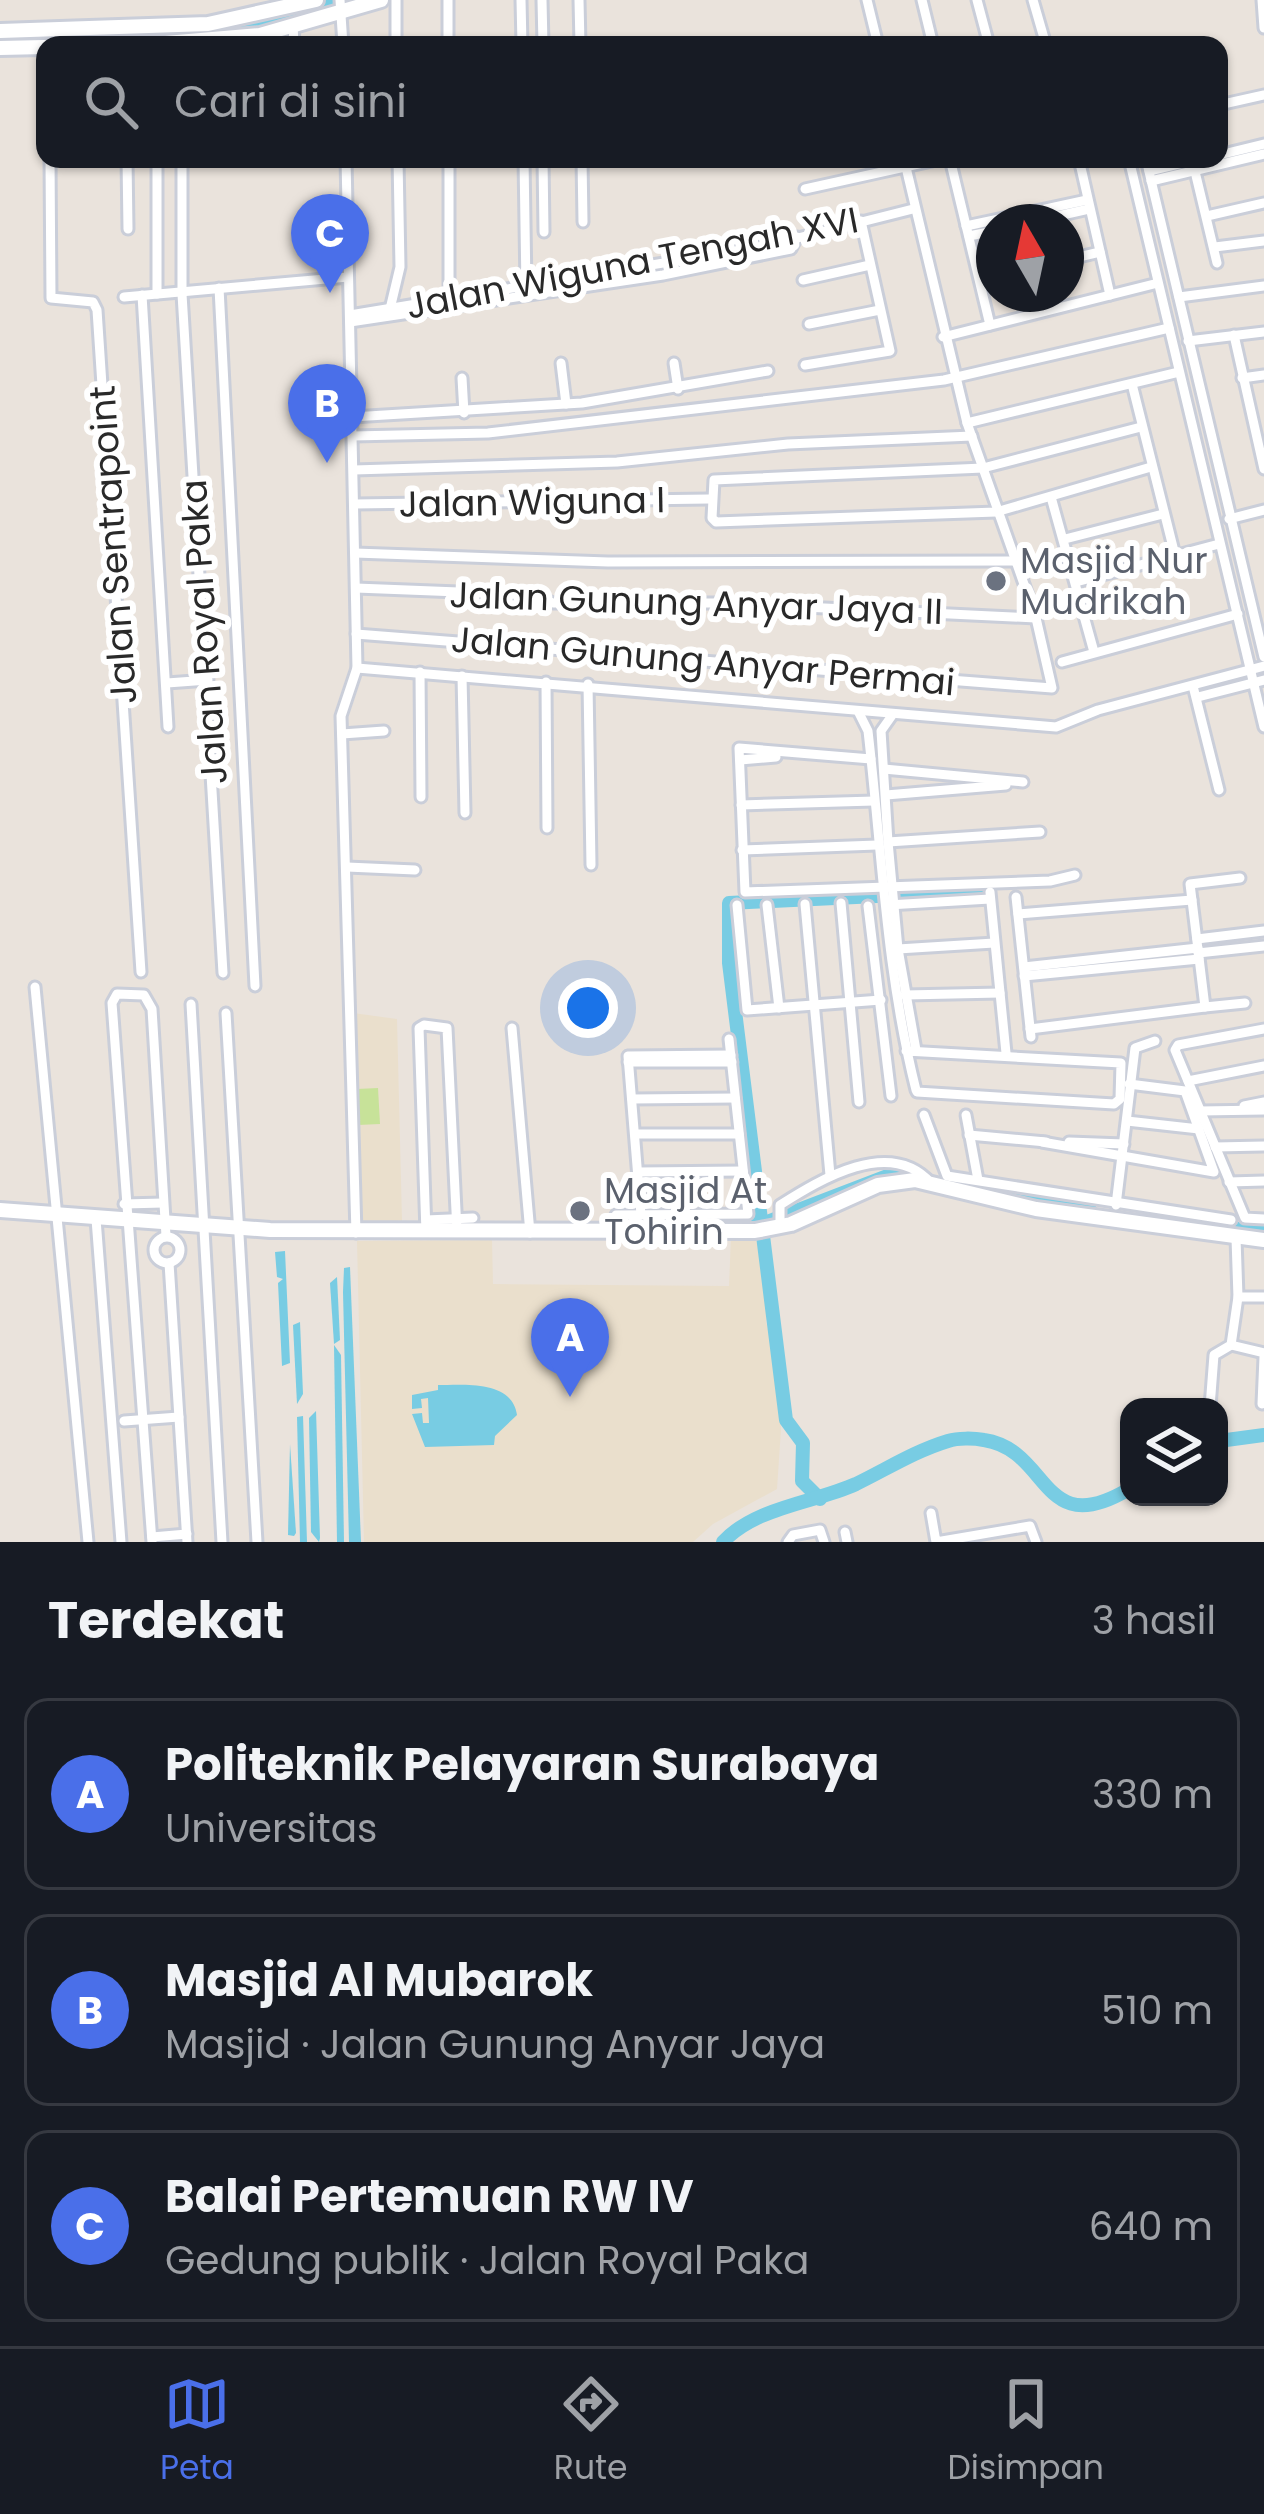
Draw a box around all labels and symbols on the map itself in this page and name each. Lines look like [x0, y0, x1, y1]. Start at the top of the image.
pin: C [291, 194, 369, 293]
street label: Jalan Wiguna Tengah XVI [402, 194, 862, 332]
north arrow [976, 204, 1084, 312]
pin: B [288, 364, 366, 463]
street label: Jalan Sentrapoint [76, 384, 150, 706]
street label: Jalan Wiguna I [398, 474, 666, 530]
street label: Jalan Royal Paka [168, 478, 240, 786]
place label: Masjid Nur Mudrikah [1020, 535, 1208, 627]
marker: Masjid Nur Mudrikah [983, 568, 1009, 594]
street label: Jalan Gunung Anyar Jaya II [448, 569, 944, 637]
street label: Jalan Gunung Anyar Permai [449, 614, 957, 708]
your location [558, 978, 618, 1038]
place label: Masjid At Tohirin [604, 1165, 767, 1257]
marker: Masjid At Tohirin [567, 1198, 593, 1224]
pin: A [531, 1298, 609, 1397]

